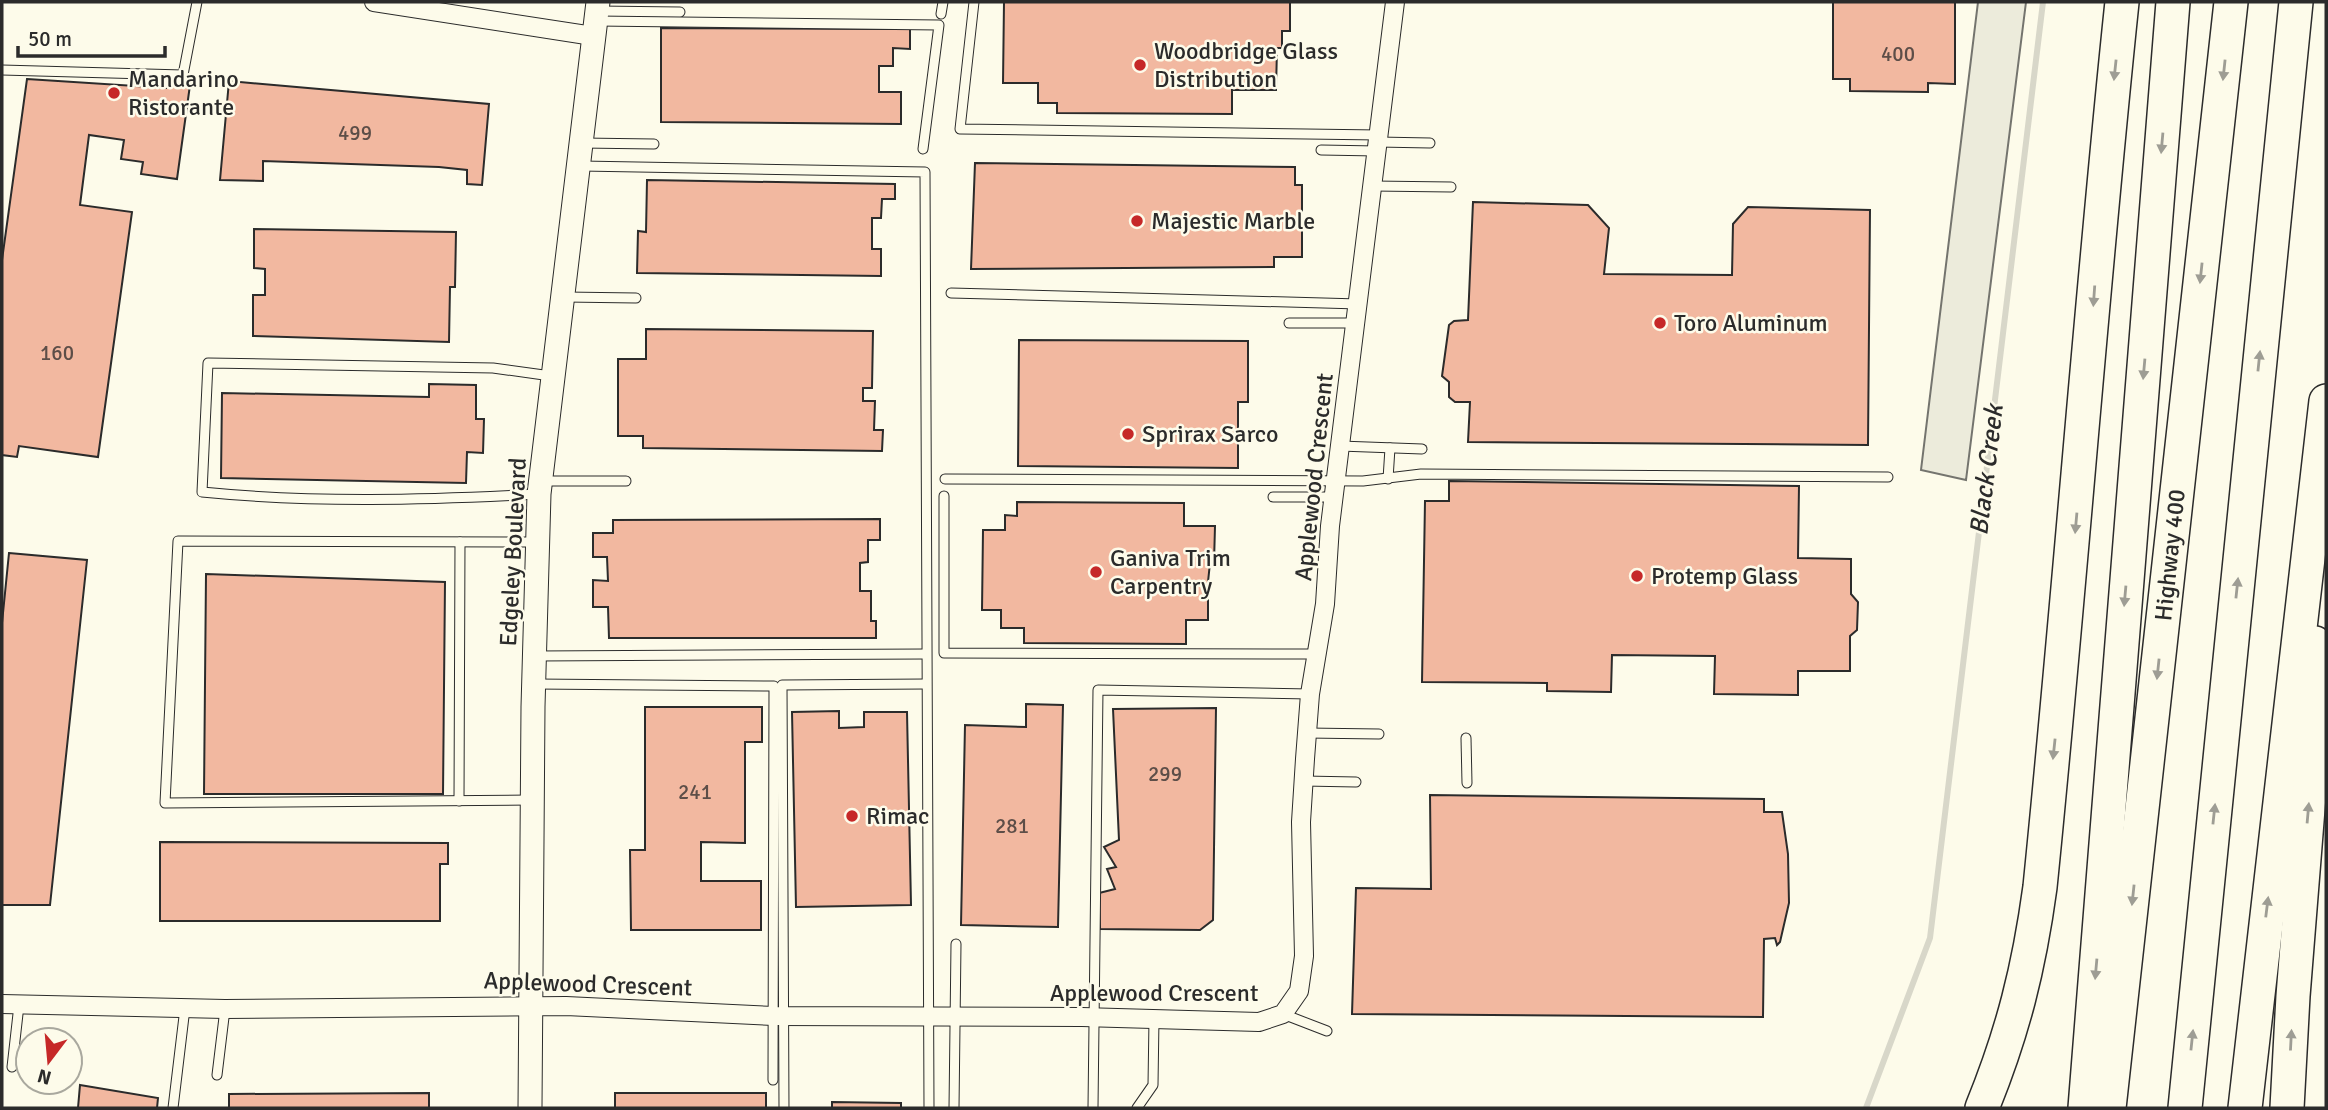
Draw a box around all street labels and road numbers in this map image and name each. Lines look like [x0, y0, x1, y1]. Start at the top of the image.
street label: Applewood Crescent [1288, 372, 1340, 582]
street label: Edgeley Boulevard [493, 457, 533, 647]
street label: Highway 400 [2148, 488, 2192, 622]
street label: Applewood Crescent [483, 965, 693, 1003]
street label: Applewood Crescent [1050, 978, 1258, 1008]

